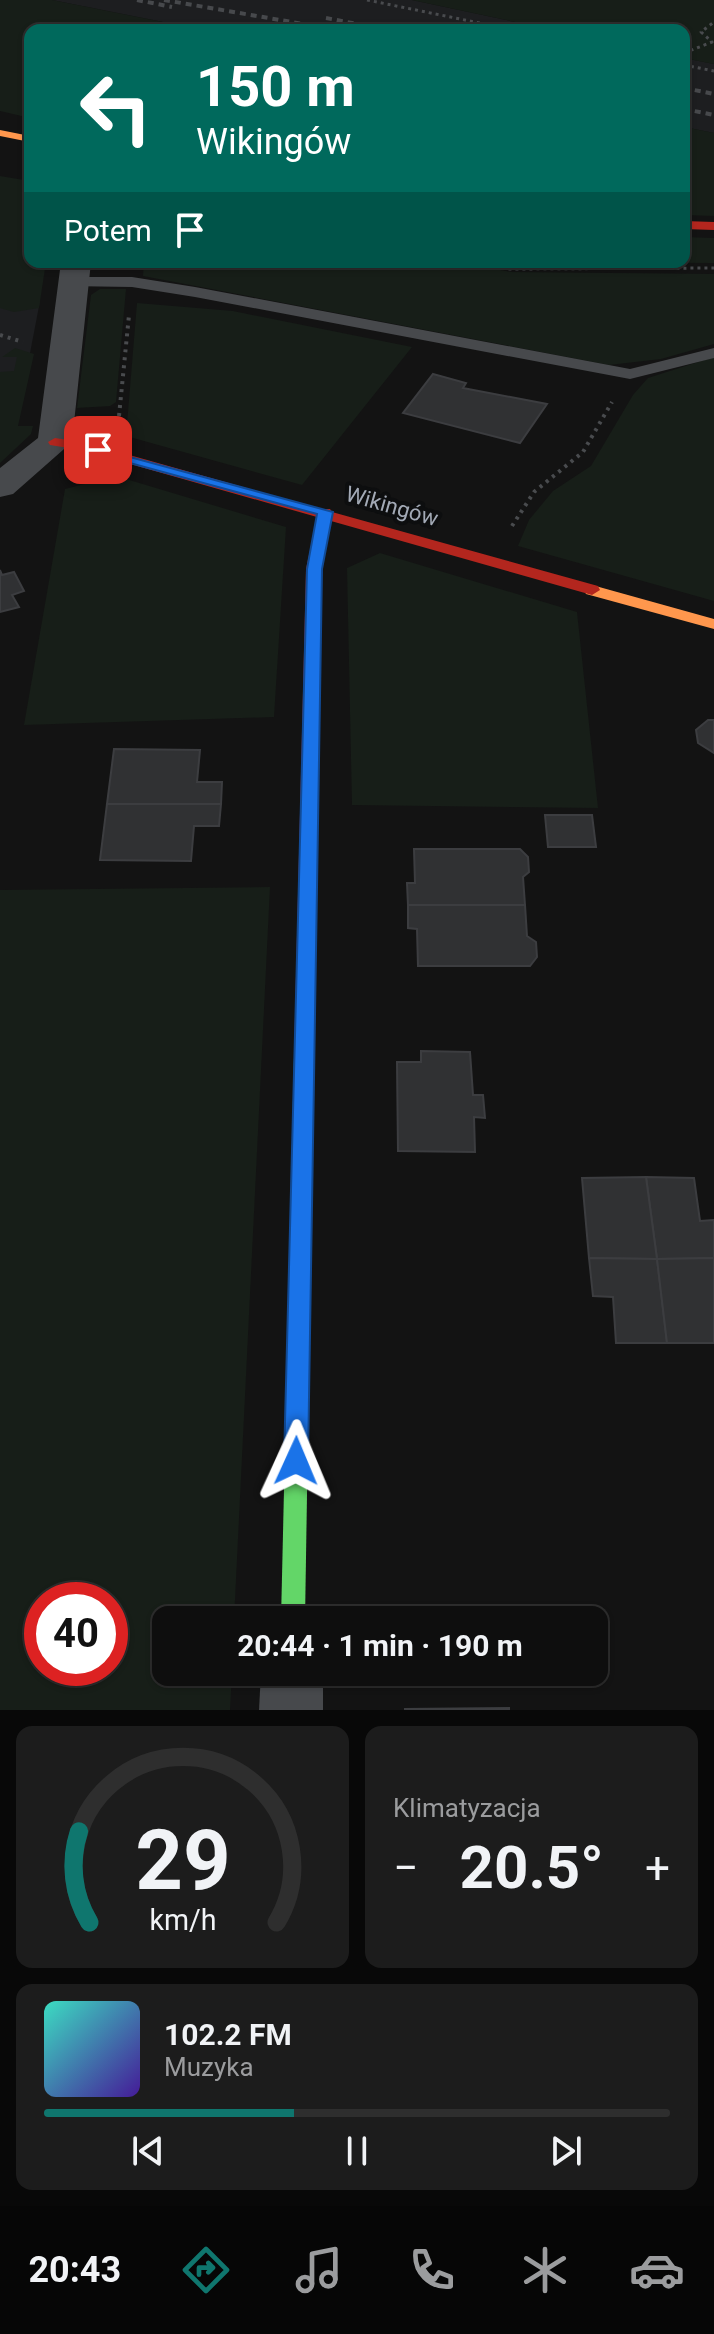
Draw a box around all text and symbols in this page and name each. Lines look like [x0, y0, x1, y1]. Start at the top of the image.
text: 150 m [196, 54, 355, 120]
icon: left [64, 56, 168, 160]
text: Wikingów [196, 121, 351, 163]
icon: arrive [168, 208, 212, 252]
text: Potem [64, 213, 152, 248]
pin [64, 416, 132, 484]
icon: arrive [76, 428, 120, 472]
street label: Wikingów [343, 481, 442, 531]
position arrow [254, 1419, 338, 1503]
speed limit sign: 40 [24, 1582, 128, 1686]
text: 20:44 · 1 min · 190 m [237, 1628, 523, 1663]
text: Klimatyzacja [393, 1793, 541, 1823]
text: 29 [135, 1812, 230, 1909]
text: 20.5° [460, 1832, 604, 1903]
text: − [393, 1842, 418, 1894]
text: + [645, 1842, 670, 1894]
text: km/h [149, 1903, 216, 1937]
text: 102.2 FM [164, 2017, 292, 2052]
text: Muzyka [164, 2052, 254, 2082]
icon: previous [126, 2129, 170, 2173]
icon: pause [335, 2129, 379, 2173]
icon: next [544, 2129, 588, 2173]
icon: directions [178, 2242, 234, 2298]
icon: music [291, 2242, 347, 2298]
icon: phone [404, 2242, 460, 2298]
icon: climate [517, 2242, 573, 2298]
icon: car [629, 2242, 685, 2298]
text: 20:43 [28, 2249, 121, 2291]

